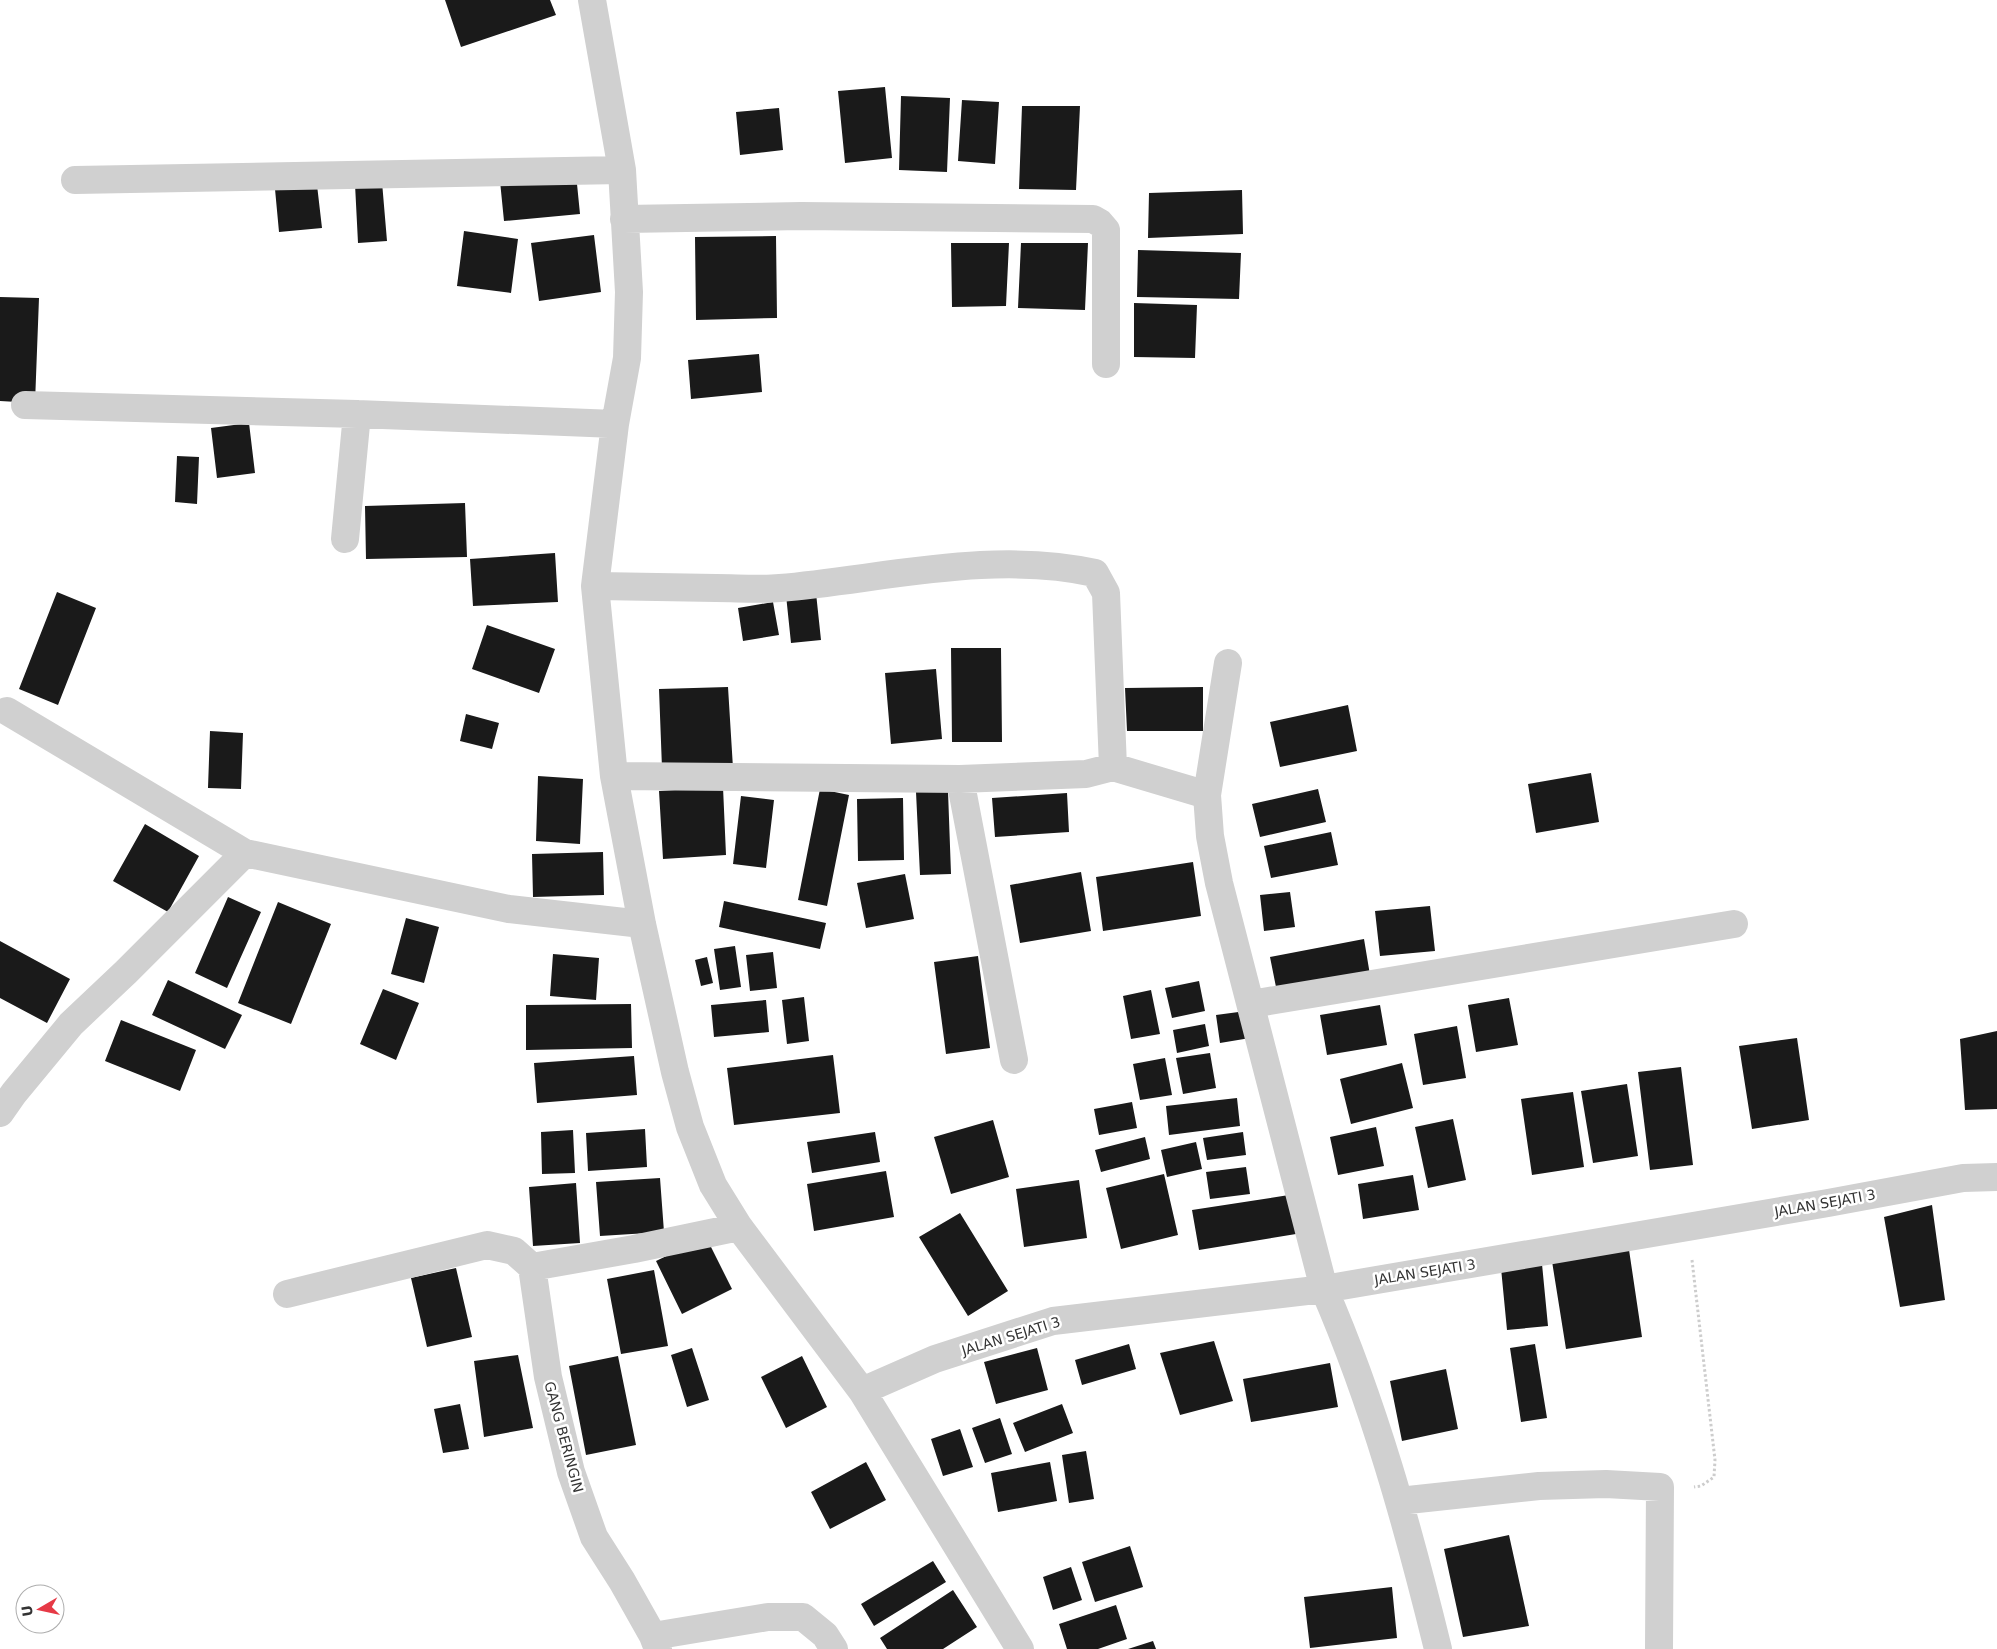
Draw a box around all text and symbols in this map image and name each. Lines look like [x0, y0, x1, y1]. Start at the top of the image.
street label: JALAN SEJATI 3 [1772, 1186, 1877, 1220]
street label: JALAN SEJATI 3 [1372, 1256, 1477, 1288]
street label: JALAN SEJATI 3 [959, 1313, 1062, 1359]
street label: GANG BERINGIN [541, 1380, 587, 1494]
north arrow [15, 1584, 65, 1634]
text: U [18, 1604, 36, 1618]

